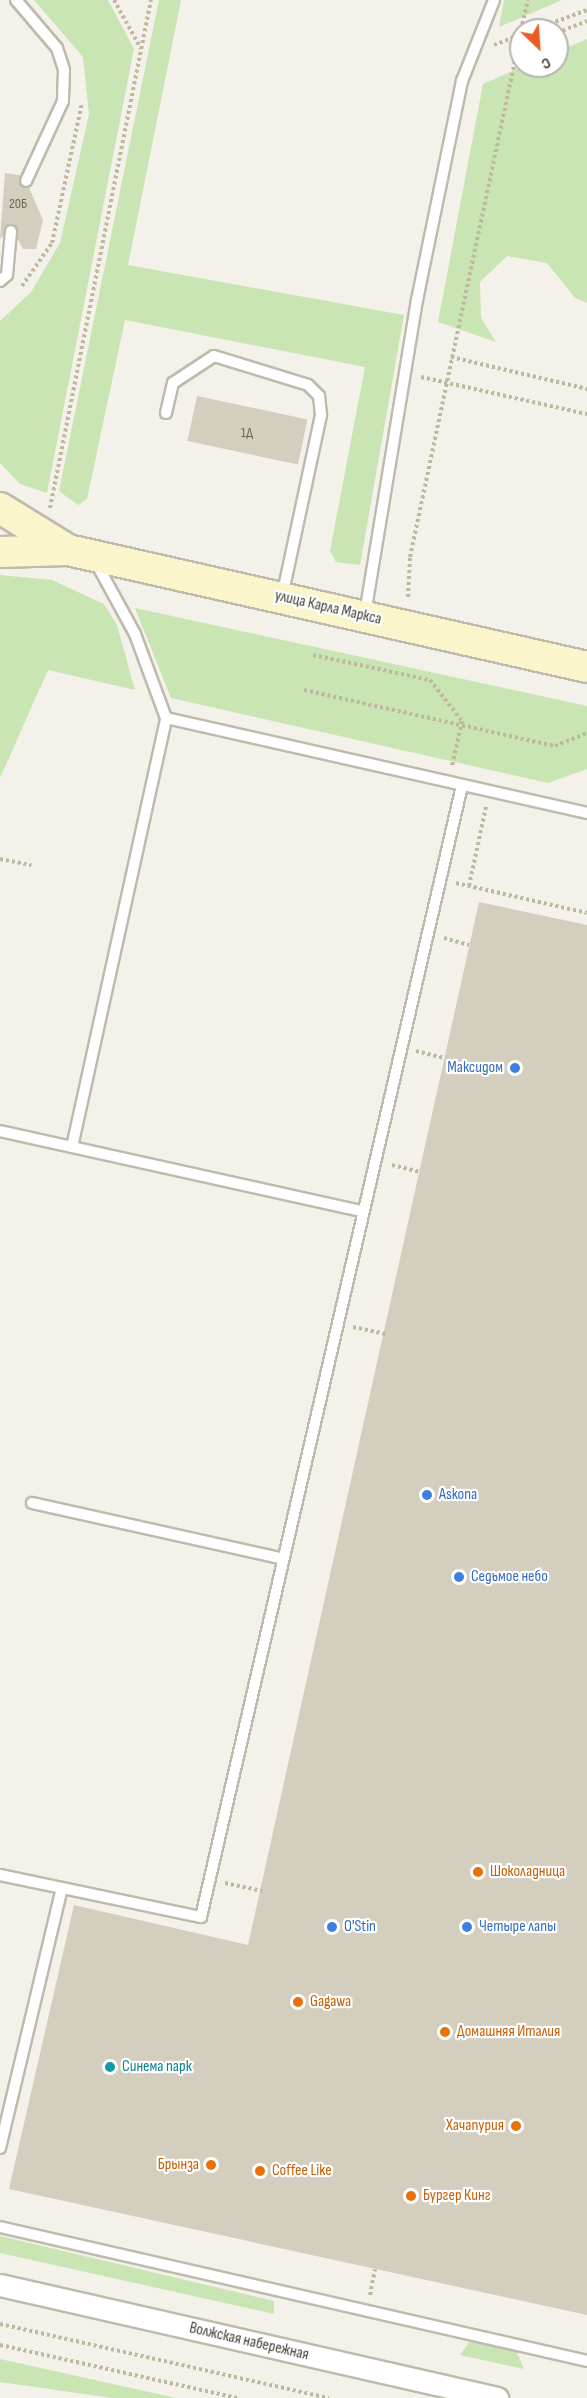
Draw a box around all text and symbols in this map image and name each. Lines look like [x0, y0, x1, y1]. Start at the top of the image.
north arrow [509, 18, 569, 78]
text: С [538, 53, 554, 73]
house number: 20Б [9, 196, 27, 212]
house number: 1Д [241, 425, 253, 441]
street label: улица Карла Маркса [273, 586, 383, 630]
place label: Максидом [447, 1058, 503, 1078]
marker: Максидом [508, 1061, 522, 1075]
place label: Askona [439, 1485, 477, 1505]
marker: Askona [420, 1488, 434, 1502]
place label: Седьмое небо [471, 1567, 548, 1587]
marker: Седьмое небо [452, 1570, 466, 1584]
place label: Шоколадница [490, 1862, 565, 1882]
marker: Шоколадница [471, 1865, 485, 1879]
place label: O'Stin [344, 1917, 376, 1937]
place label: Четыре лапы [479, 1917, 556, 1937]
marker: O'Stin [325, 1920, 339, 1934]
marker: Четыре лапы [460, 1920, 474, 1934]
place label: Gagawa [310, 1992, 351, 2012]
marker: Gagawa [291, 1995, 305, 2009]
place label: Домашняя Италия [457, 2022, 560, 2042]
marker: Домашняя Италия [438, 2025, 452, 2039]
place label: Синема парк [122, 2057, 192, 2077]
marker: Синема парк [103, 2060, 117, 2074]
place label: Хачапурия [446, 2116, 504, 2136]
marker: Хачапурия [509, 2119, 523, 2133]
place label: Брынза [158, 2155, 199, 2175]
marker: Брынза [204, 2158, 218, 2172]
place label: Coffee Like [272, 2161, 332, 2181]
marker: Coffee Like [253, 2164, 267, 2178]
place label: Бургер Кинг [423, 2186, 491, 2206]
marker: Бургер Кинг [404, 2189, 418, 2203]
street label: Волжская набережная [187, 2319, 311, 2365]

